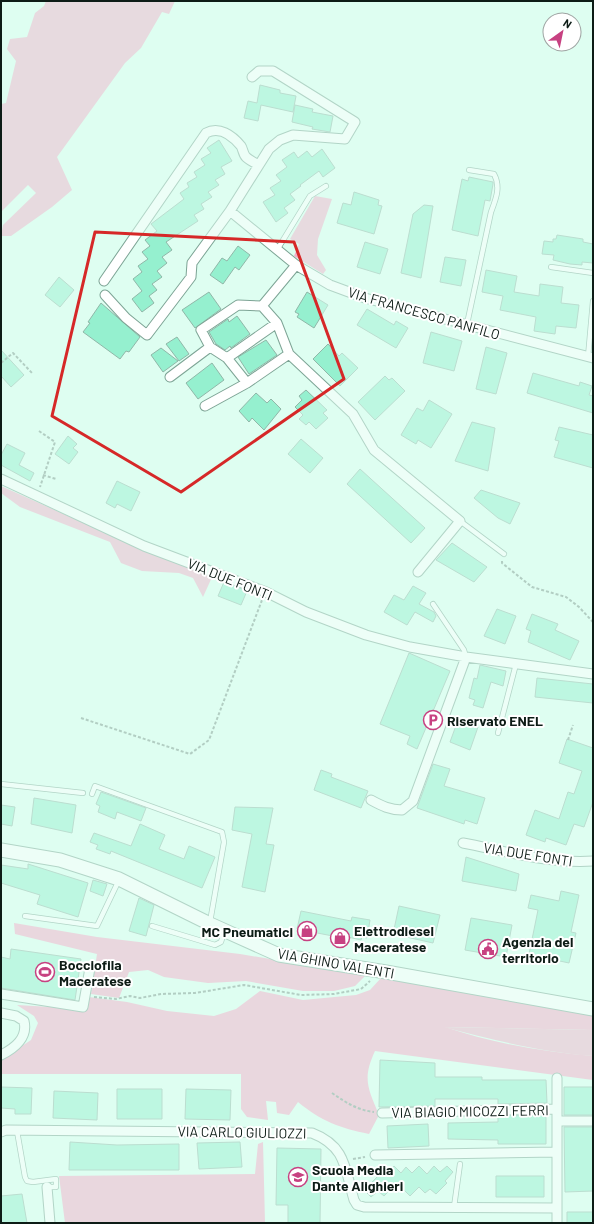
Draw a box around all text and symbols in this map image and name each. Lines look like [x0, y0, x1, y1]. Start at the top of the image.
north arrow [542, 12, 582, 52]
text: N [561, 16, 574, 31]
street label: VIA FRANCESCO PANFILO [346, 283, 502, 343]
street label: VIA DUE FONTI [185, 554, 275, 604]
parking icon: Riservato ENEL [422, 709, 444, 731]
place label: Riservato ENEL [447, 712, 543, 729]
street label: VIA DUE FONTI [482, 839, 574, 869]
shop icon: MC Pneumatici [296, 920, 318, 942]
place label: Elettrodiesel Maceratese [354, 922, 434, 955]
place label: MC Pneumatici [202, 923, 293, 940]
shop icon: Elettrodiesel Maceratese [329, 927, 351, 949]
place label: Agenzia del territorio [502, 933, 573, 966]
public building icon: Agenzia del territorio [477, 938, 499, 960]
street label: VIA GHINO VALENTI [276, 944, 396, 982]
place label: Bocciofila Maceratese [59, 956, 132, 989]
sports icon: Bocciofila Maceratese [34, 961, 56, 983]
street label: VIA BIAGIO MICOZZI FERRI [391, 1101, 549, 1121]
street label: VIA CARLO GIULIOZZI [178, 1122, 306, 1142]
place label: Scuola Media Dante Alighieri [312, 1161, 403, 1194]
school or university icon: Scuola Media Dante Alighieri [287, 1166, 309, 1188]

